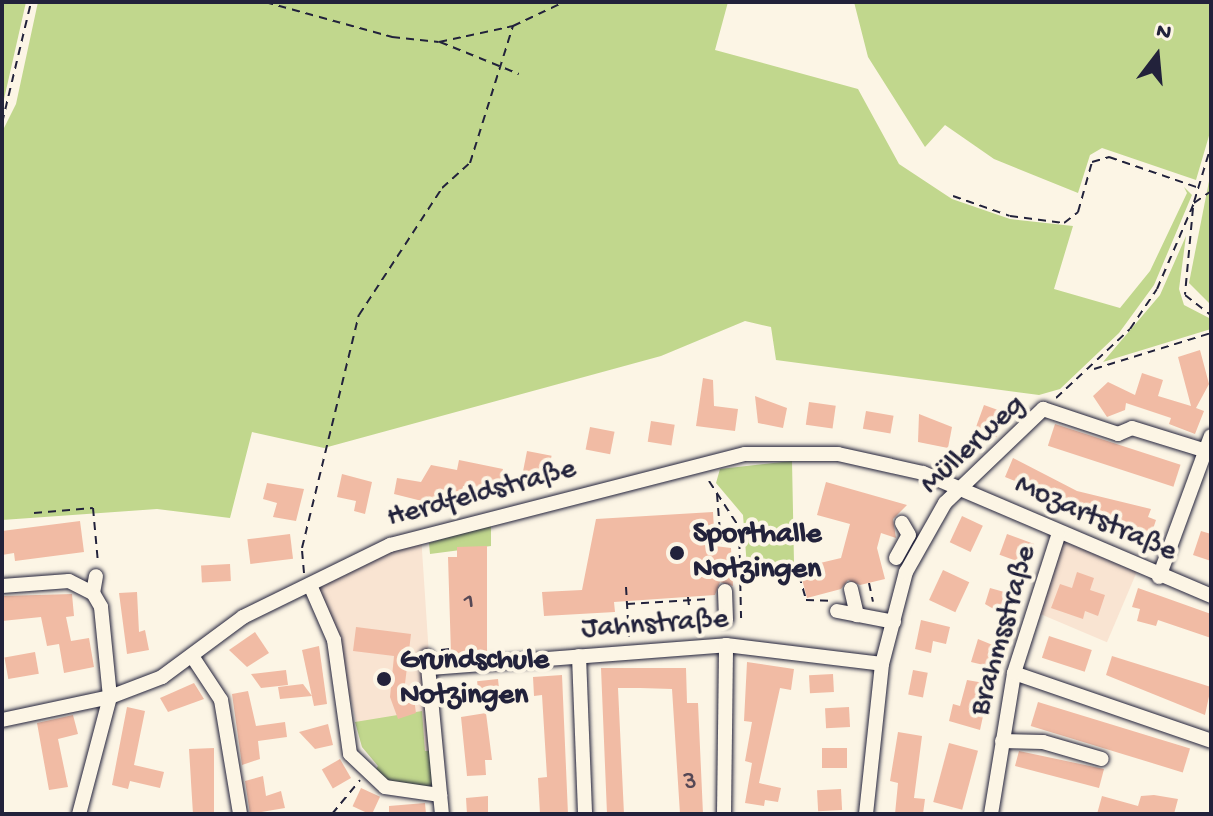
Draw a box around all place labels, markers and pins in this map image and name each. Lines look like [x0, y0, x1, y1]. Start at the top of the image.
place label: Sporthalle Notzingen [693, 518, 822, 588]
marker: Sporthalle Notzingen [668, 544, 686, 562]
place label: Grundschule Notzingen [400, 644, 549, 714]
marker: Grundschule Notzingen [375, 670, 393, 688]

